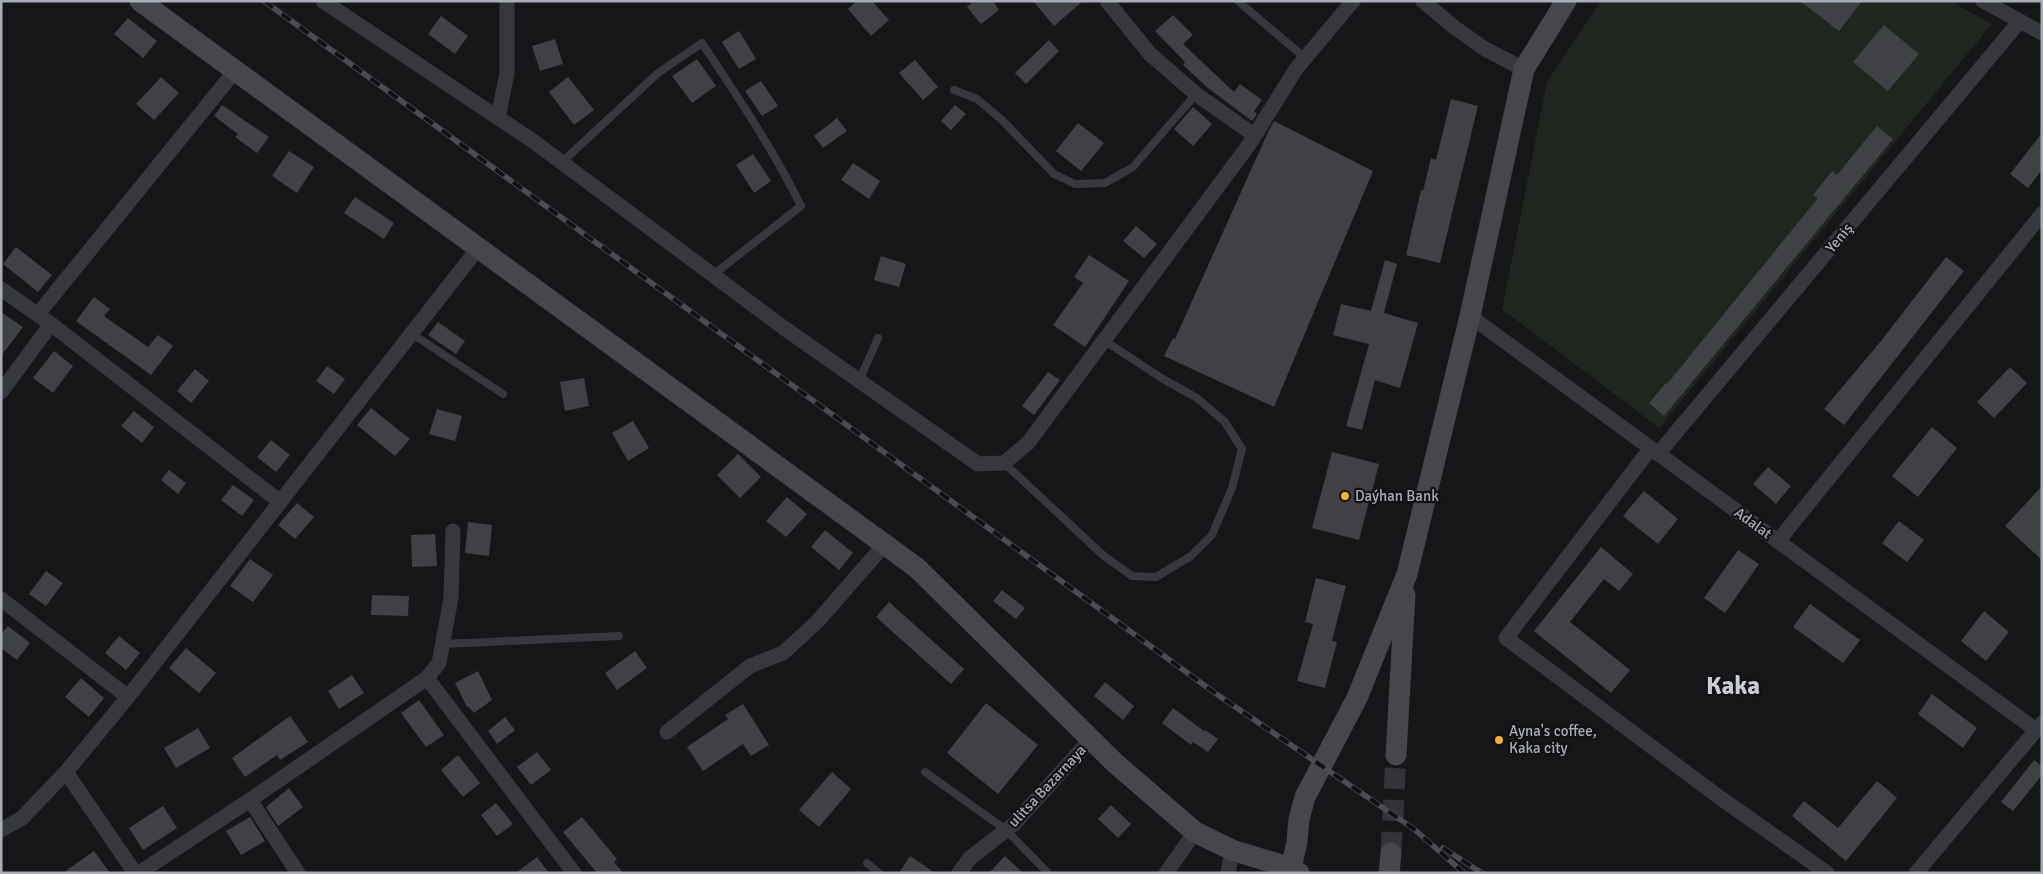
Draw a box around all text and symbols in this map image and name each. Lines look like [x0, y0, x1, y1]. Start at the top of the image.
street label: Yeniş [1821, 219, 1857, 256]
place label: Daýhan Bank [1355, 487, 1439, 505]
marker: Daýhan Bank [1339, 490, 1351, 502]
street label: Adalat [1731, 503, 1775, 543]
district label: Kaka [1706, 670, 1760, 701]
place label: Ayna's coffee, Kaka city [1509, 722, 1597, 757]
marker: Ayna's coffee, Kaka city [1493, 734, 1505, 746]
street label: ulitsa Bazarnaya [1004, 741, 1090, 831]

